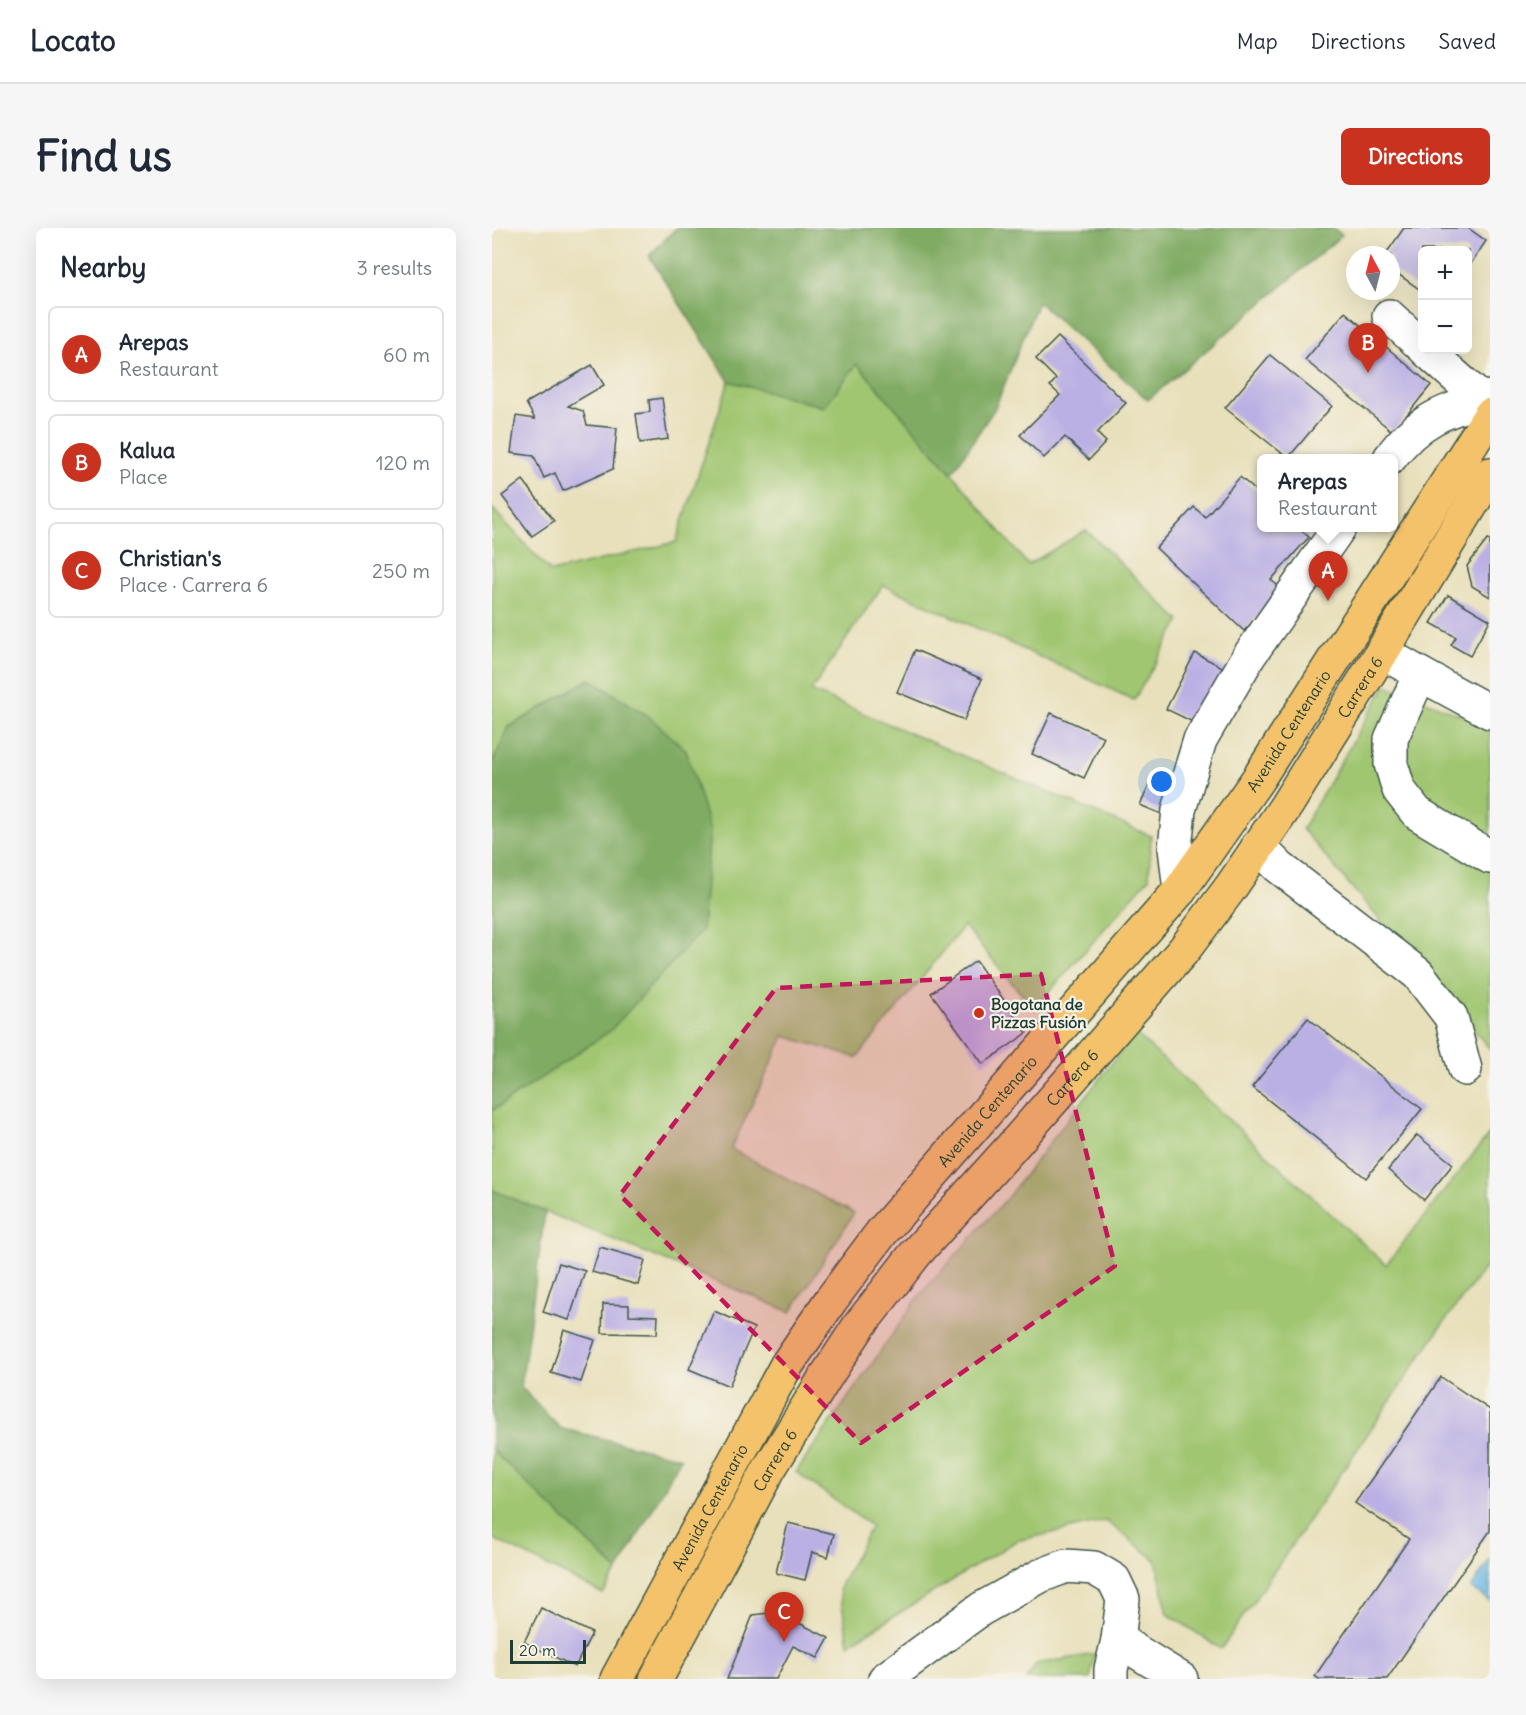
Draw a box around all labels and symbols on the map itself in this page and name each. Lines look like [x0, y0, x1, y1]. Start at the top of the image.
north arrow [1346, 246, 1400, 300]
pin: B [1348, 324, 1388, 373]
pin: A [1308, 552, 1348, 601]
street label: Carrera 6 [1333, 653, 1387, 722]
street label: Avenida Centenario [1242, 666, 1335, 796]
your location [1147, 767, 1176, 796]
place label: Bogotana de Pizzas Fusión [991, 994, 1087, 1032]
marker: Bogotana de Pizzas Fusión [972, 1006, 986, 1020]
street label: Carrera 6 [1042, 1045, 1103, 1110]
street label: Avenida Centenario [934, 1051, 1041, 1171]
street label: Carrera 6 [749, 1425, 801, 1495]
street label: Avenida Centenario [667, 1441, 752, 1574]
pin: C [764, 1592, 804, 1642]
scale bar [510, 1637, 586, 1664]

